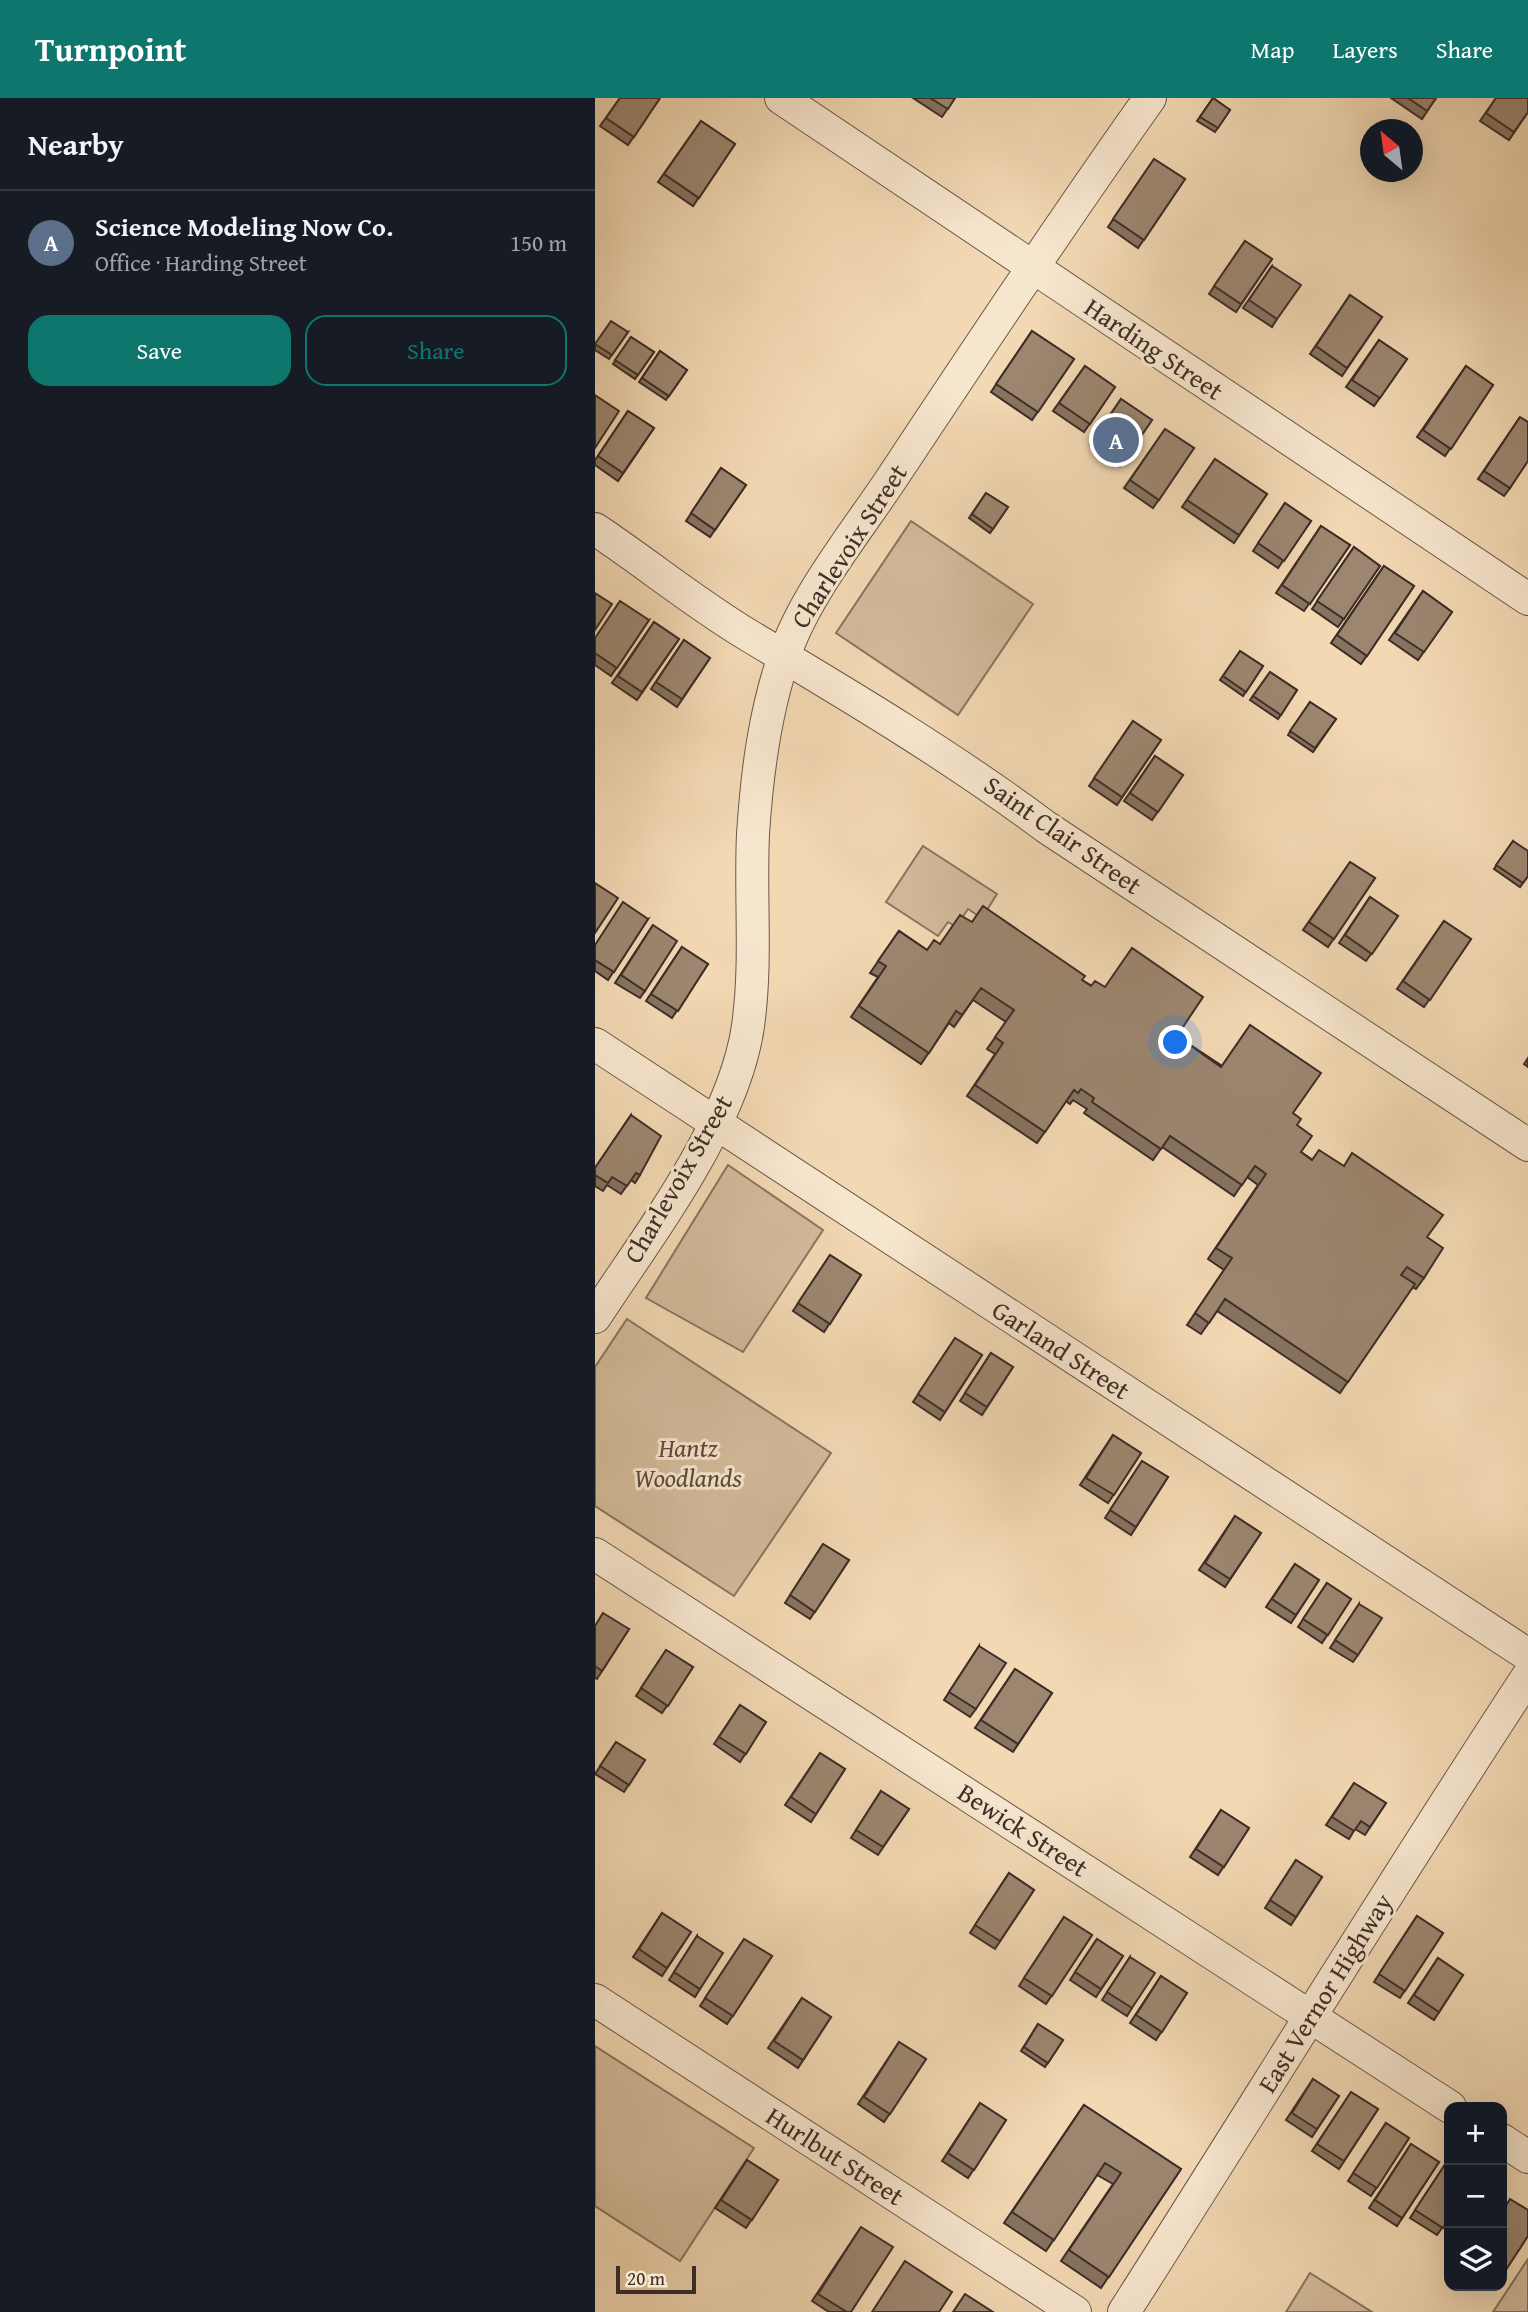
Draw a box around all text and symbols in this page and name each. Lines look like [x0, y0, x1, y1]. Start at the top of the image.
text: Turnpoint [35, 25, 187, 73]
text: Map [1251, 32, 1294, 67]
text: Layers [1332, 32, 1398, 67]
text: Share [1436, 32, 1493, 67]
north arrow [1360, 119, 1423, 182]
text: Nearby [28, 122, 124, 166]
text: Science Modeling Now Co. [95, 207, 393, 246]
text: A [44, 226, 58, 259]
text: 150 m [510, 226, 567, 259]
text: Office · Harding Street [95, 246, 307, 279]
street label: Harding Street [1077, 288, 1232, 410]
button: Save [28, 315, 291, 386]
button: Share [305, 315, 567, 386]
pin: A [1093, 414, 1139, 466]
street label: Charlevoix Street [781, 456, 916, 636]
street label: Saint Clair Street [976, 766, 1150, 904]
your location [1158, 1025, 1192, 1059]
street label: Charlevoix Street [613, 1087, 742, 1270]
street label: Garland Street [984, 1290, 1138, 1409]
park label: Hantz Woodlands [634, 1428, 742, 1497]
street label: Bewick Street [950, 1773, 1096, 1886]
street label: East Vernor Highway [1247, 1885, 1402, 2100]
street label: Hurlbut Street [759, 2096, 912, 2215]
map controls [1444, 2102, 1507, 2291]
button: + [1444, 2102, 1507, 2165]
button: − [1444, 2165, 1507, 2228]
button: layers [1444, 2228, 1507, 2291]
scale bar [616, 2263, 697, 2295]
text: 20 m [627, 2264, 665, 2292]

